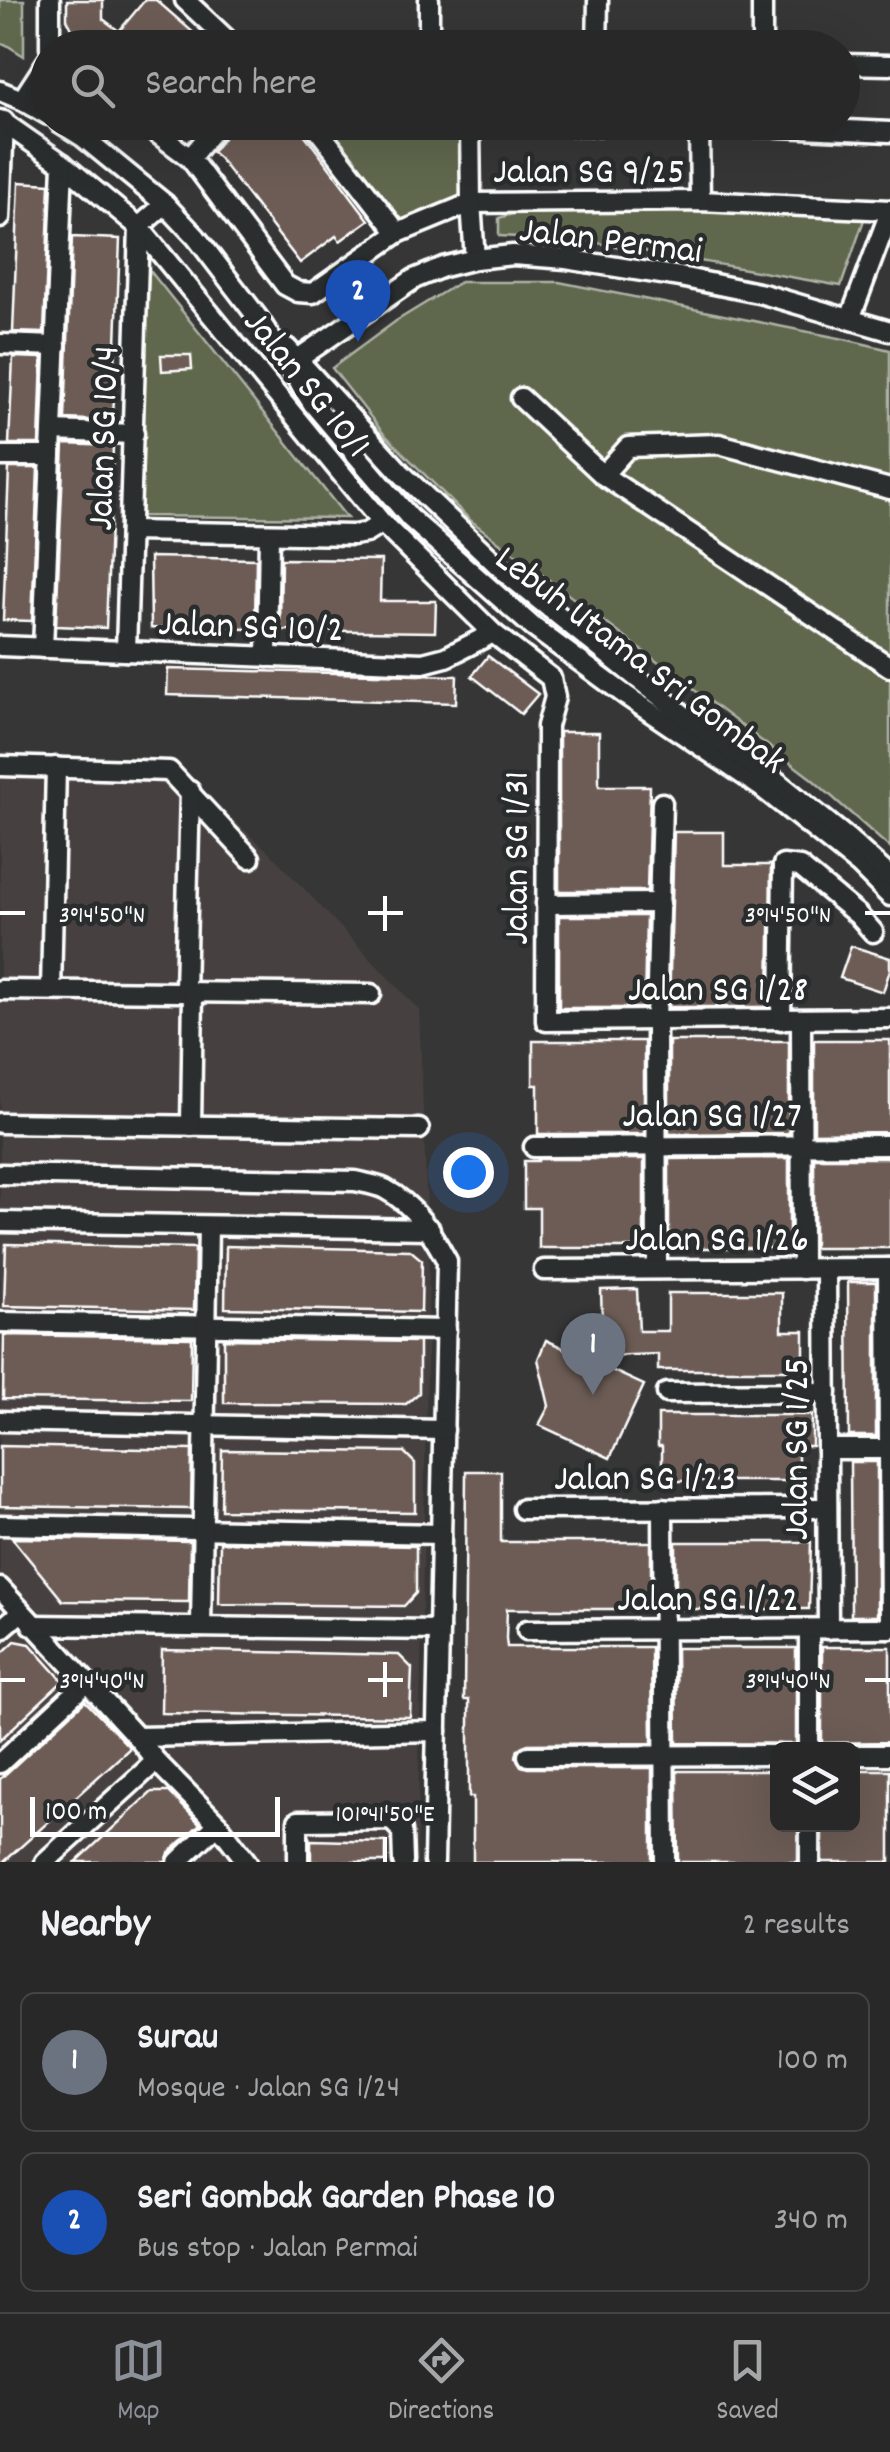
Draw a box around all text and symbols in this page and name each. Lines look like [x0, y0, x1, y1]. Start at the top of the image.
search box [30, 30, 860, 140]
icon: search [65, 58, 120, 113]
text: Search here [145, 58, 317, 113]
street label: Jalan SG 9/25 [493, 147, 685, 202]
street label: Jalan Permai [516, 205, 705, 282]
pin: 2 [326, 260, 390, 342]
street label: Jalan SG 10/1 [227, 299, 382, 472]
street label: Jalan SG 10/4 [76, 345, 137, 532]
street label: Lebuh Utama Sri Gombak [481, 534, 796, 790]
street label: Jalan SG 10/2 [157, 599, 345, 660]
street label: Jalan SG 1/31 [492, 771, 547, 945]
text: 3°14'50"N [59, 899, 145, 935]
text: 3°14'50"N [745, 899, 831, 935]
street label: Jalan SG 1/28 [628, 965, 808, 1020]
street label: Jalan SG 1/27 [622, 1091, 802, 1146]
your location [443, 1147, 494, 1198]
street label: Jalan SG 1/26 [625, 1215, 809, 1270]
pin: 1 [560, 1312, 626, 1395]
street label: Jalan SG 1/25 [772, 1358, 827, 1540]
street label: Jalan SG 1/23 [554, 1454, 736, 1509]
street label: Jalan SG 1/22 [617, 1575, 799, 1630]
text: 3°14'40"N [59, 1665, 145, 1701]
text: 3°14'40"N [745, 1665, 831, 1701]
map controls [770, 1742, 860, 1832]
button: layers [770, 1742, 860, 1832]
scale bar [30, 1792, 280, 1836]
text: 100 m [45, 1794, 107, 1834]
text: 101°41'50"E [336, 1798, 435, 1834]
text: Nearby [40, 1897, 150, 1957]
text: 2 results [743, 1904, 850, 1950]
text: Surau [137, 2012, 218, 2067]
text: 1 [71, 2039, 78, 2085]
text: 100 m [777, 2039, 848, 2085]
text: Mosque · Jalan SG 1/24 [137, 2067, 400, 2113]
text: Seri Gombak Garden Phase 10 [137, 2172, 556, 2227]
text: 2 [68, 2199, 81, 2245]
text: 340 m [774, 2199, 848, 2245]
text: Bus stop · Jalan Permai [137, 2227, 418, 2273]
tab: Map [111, 2333, 166, 2433]
tab: Directions [388, 2333, 494, 2433]
tab: Saved [716, 2333, 779, 2433]

